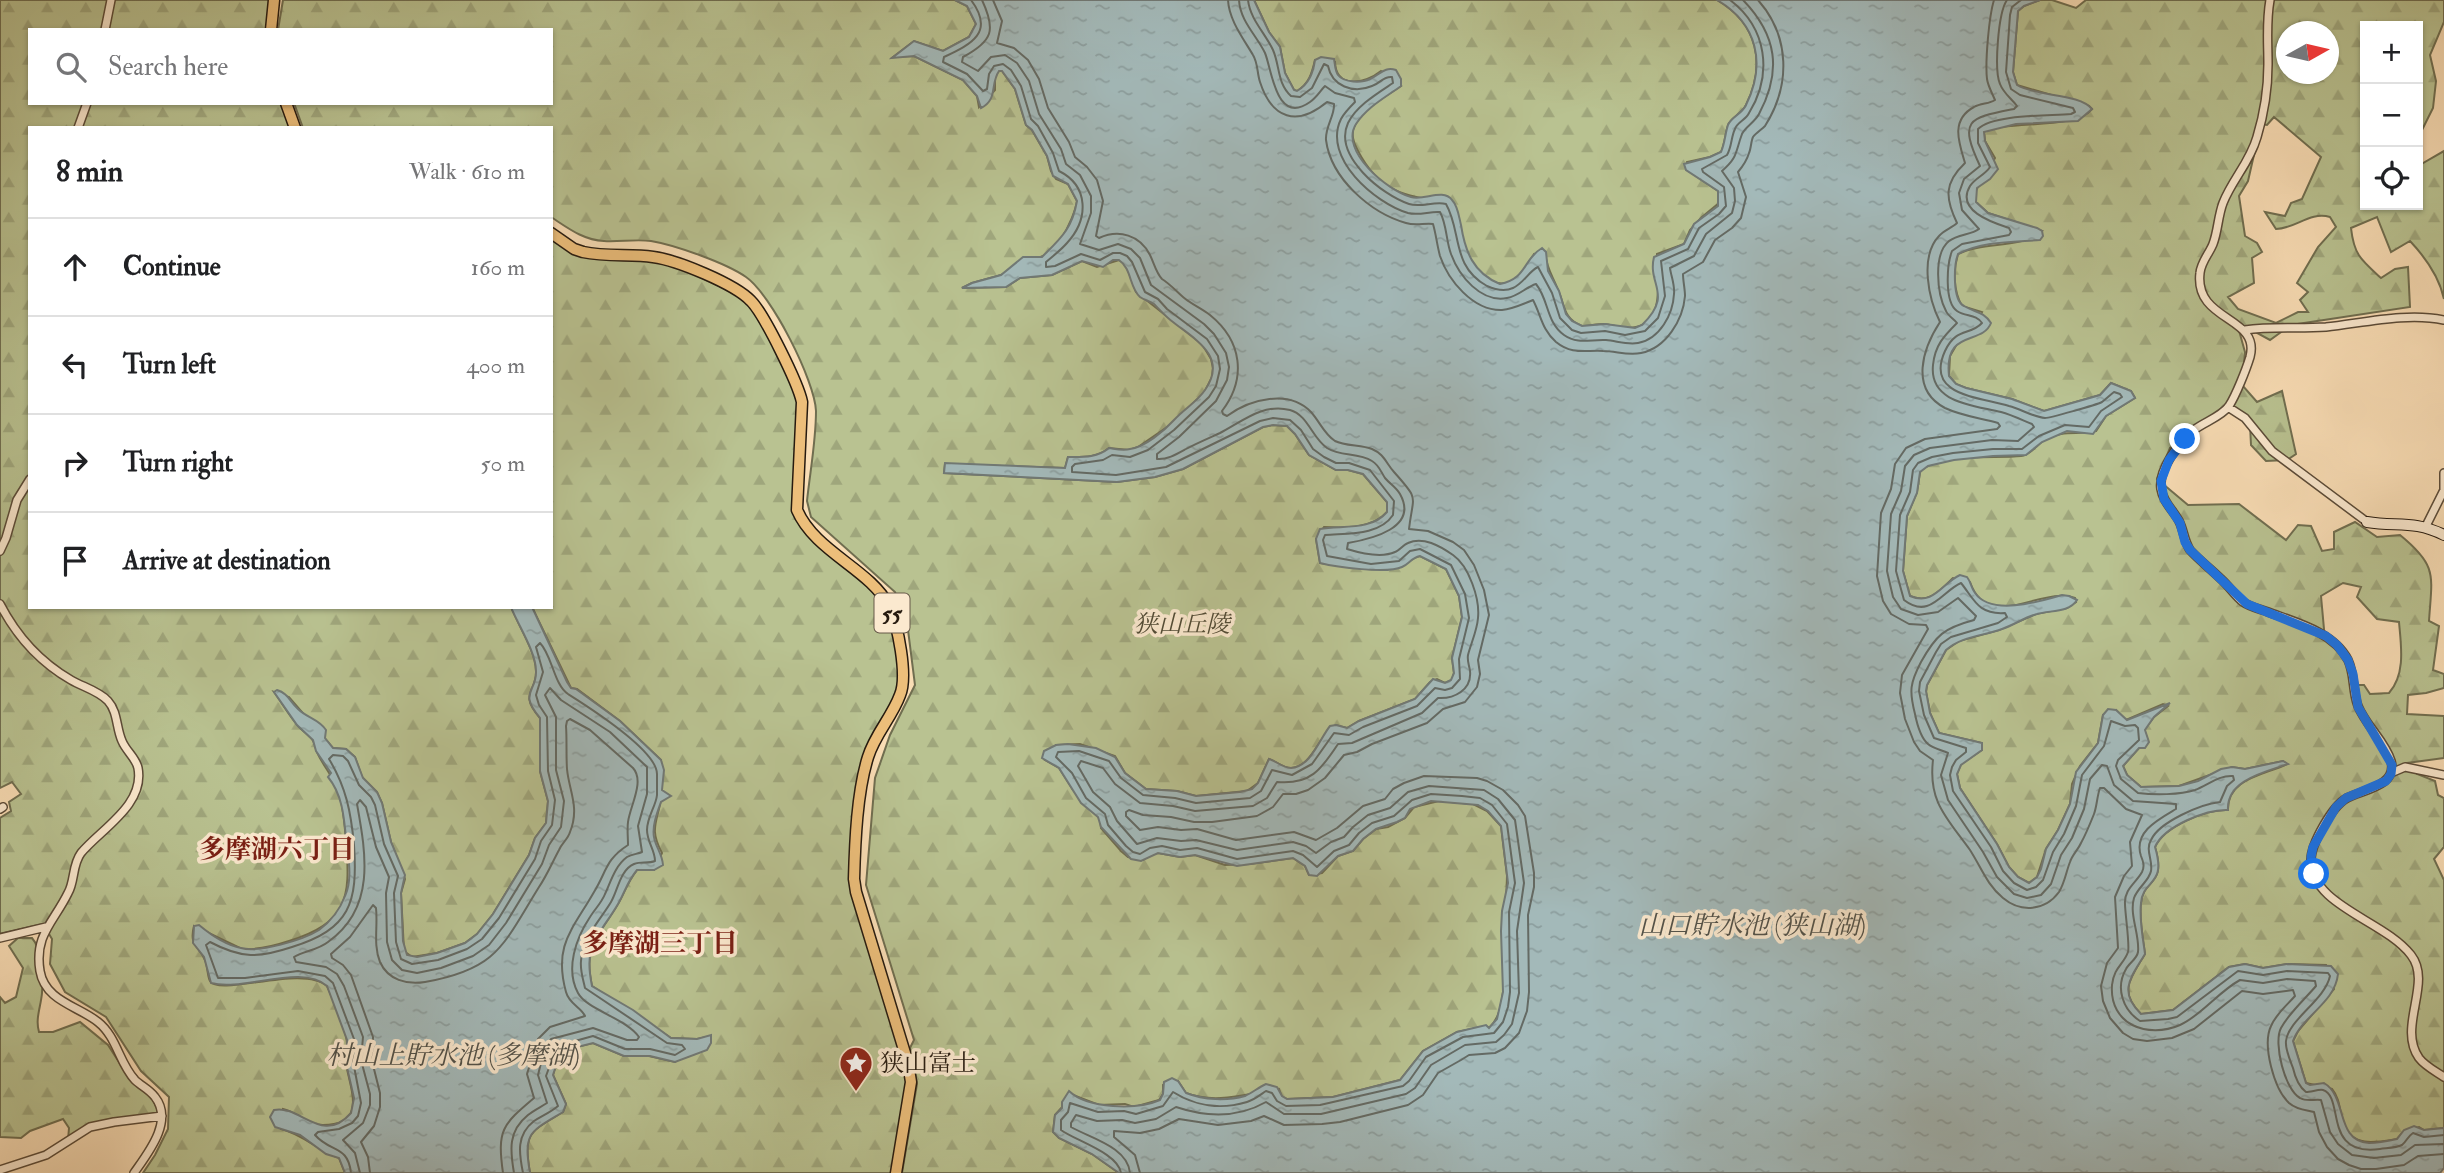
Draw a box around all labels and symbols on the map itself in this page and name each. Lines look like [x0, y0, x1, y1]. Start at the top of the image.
north arrow [2276, 21, 2339, 84]
route end [2169, 423, 2200, 454]
road number: 55 [874, 594, 910, 632]
park label: 狭山丘陵 [1134, 609, 1233, 640]
district label: 多摩湖六丁目 [199, 834, 355, 866]
route start [2298, 858, 2329, 889]
water label: 山口貯水池 (狭山湖) [1639, 910, 1865, 942]
district label: 多摩湖三丁目 [582, 928, 738, 960]
water label: 村山上貯水池 (多摩湖) [327, 1040, 579, 1072]
place icon: 狭山富士 [837, 1044, 875, 1093]
place label: 狭山富士 [880, 1048, 976, 1079]

